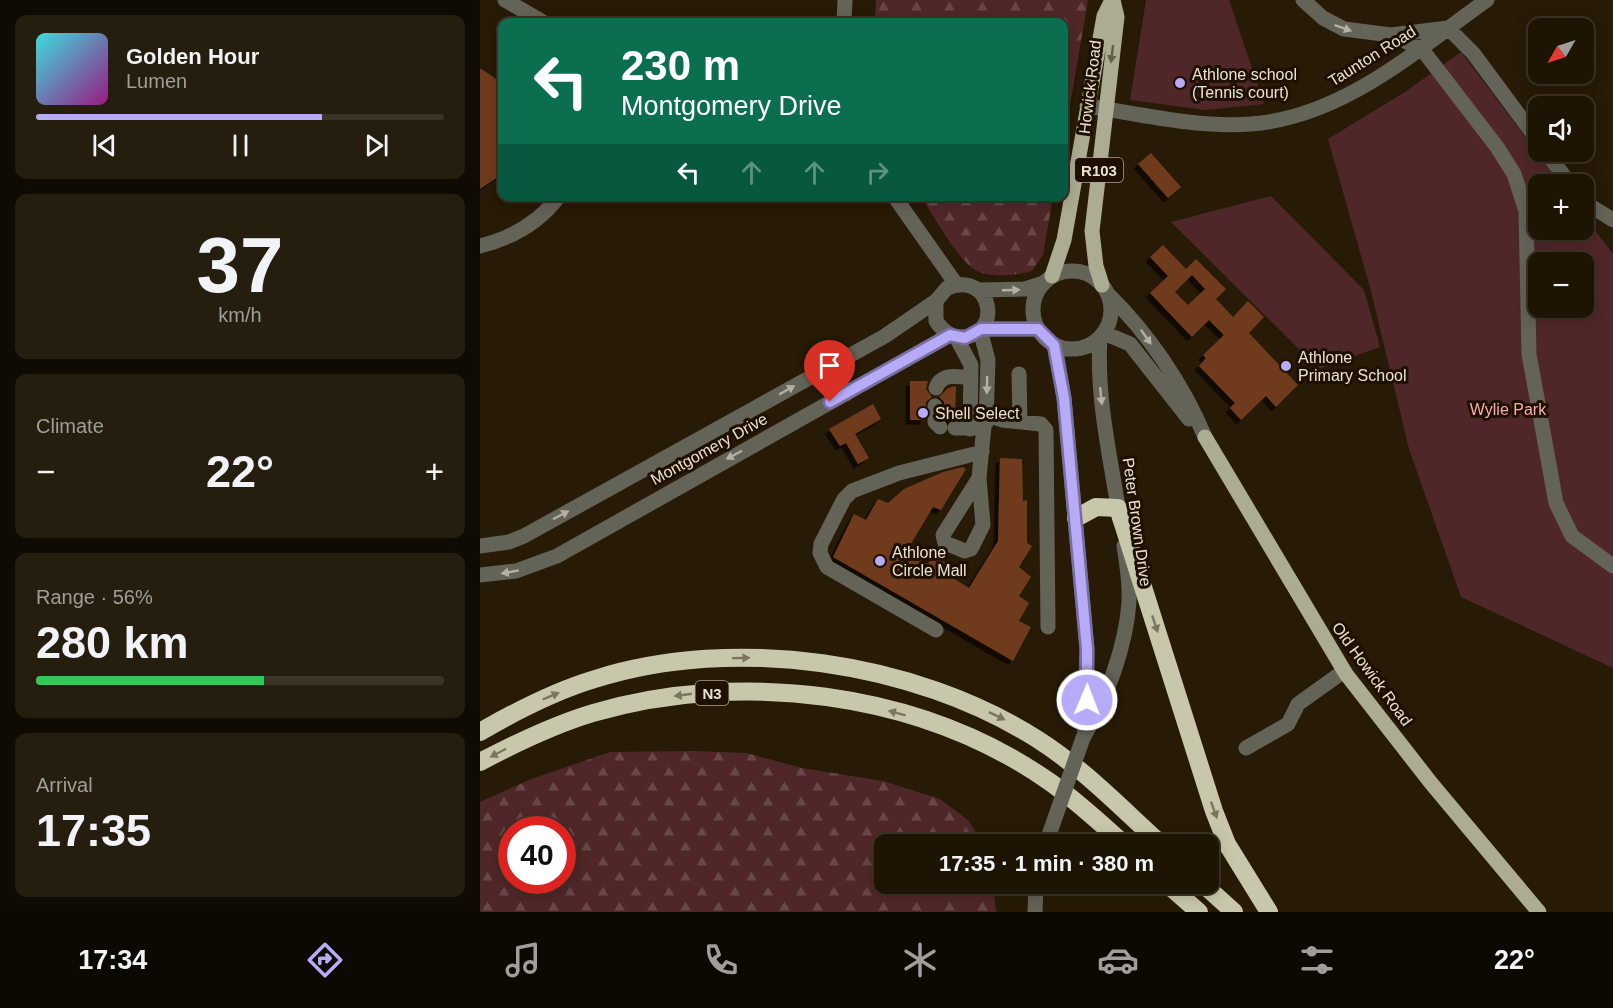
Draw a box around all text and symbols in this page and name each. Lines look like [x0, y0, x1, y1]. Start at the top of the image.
north arrow [1528, 18, 1594, 84]
map controls [1528, 18, 1594, 318]
street label: Taunton Road [1325, 22, 1419, 90]
one-way arrow [1334, 23, 1352, 33]
street label: Howick Road [1076, 39, 1104, 135]
icon: left [522, 42, 600, 120]
text: 230 m [621, 42, 740, 89]
text: Golden Hour [126, 44, 259, 69]
one-way arrow [1107, 45, 1117, 64]
place label: Athlone school (Tennis court) [1192, 66, 1297, 101]
text: Lumen [126, 70, 187, 92]
marker: Athlone school (Tennis court) [1173, 76, 1187, 90]
text: Montgomery Drive [621, 91, 842, 121]
button: sound [1528, 96, 1594, 162]
icon: previous [88, 129, 121, 162]
icon: pause [224, 129, 257, 162]
icon: next [360, 129, 393, 162]
icon: left [672, 156, 705, 189]
icon: ahead [735, 156, 768, 189]
icon: ahead [798, 156, 831, 189]
icon: right [861, 156, 894, 189]
road number: R103 [1075, 158, 1123, 182]
button: + [1528, 174, 1594, 240]
text: 37 [197, 221, 283, 309]
button: − [1528, 252, 1594, 318]
one-way arrow [1002, 285, 1021, 295]
text: km/h [218, 304, 262, 326]
one-way arrow [1140, 328, 1152, 344]
pin [804, 340, 855, 402]
icon: arrive [813, 349, 846, 382]
place label: Athlone Primary School [1298, 349, 1406, 384]
marker: Athlone Primary School [1279, 359, 1293, 373]
one-way arrow [982, 376, 992, 395]
one-way arrow [779, 385, 795, 396]
one-way arrow [1096, 387, 1106, 406]
park label: Wylie Park [1470, 401, 1547, 418]
place label: Shell Select [935, 405, 1020, 422]
marker: Shell Select [916, 406, 930, 420]
street label: Montgomery Drive [648, 410, 770, 488]
text: Climate [36, 415, 104, 437]
text: 22° [206, 446, 274, 497]
one-way arrow [725, 450, 742, 460]
text: − [36, 453, 55, 490]
text: + [425, 453, 444, 490]
street label: Peter Brown Drive [1120, 457, 1154, 588]
one-way arrow [553, 511, 570, 520]
place label: Athlone Circle Mall [892, 544, 967, 579]
marker: Athlone Circle Mall [873, 554, 887, 568]
one-way arrow [501, 568, 520, 577]
text: Range · 56% [36, 586, 153, 608]
one-way arrow [1150, 615, 1160, 633]
text: 280 km [36, 617, 189, 668]
street label: Old Howick Road [1329, 619, 1415, 729]
one-way arrow [731, 654, 750, 663]
position arrow [1055, 668, 1119, 732]
road number: N3 [696, 681, 728, 705]
one-way arrow [542, 691, 560, 701]
one-way arrow [673, 691, 692, 700]
one-way arrow [887, 707, 906, 717]
one-way arrow [988, 712, 1005, 721]
one-way arrow [489, 748, 506, 758]
text: Arrival [36, 774, 93, 796]
one-way arrow [1209, 801, 1219, 819]
text: 17:35 [36, 805, 151, 856]
speed limit sign: 40 [498, 816, 576, 894]
text: 17:35 · 1 min · 380 m [939, 851, 1154, 876]
icon: directions [304, 939, 346, 981]
icon: music [502, 939, 544, 981]
icon: phone [700, 939, 742, 981]
icon: climate [899, 939, 941, 981]
icon: car [1097, 939, 1139, 981]
icon: filters [1296, 939, 1338, 981]
text: 17:34 [78, 945, 147, 975]
text: 22° [1494, 945, 1535, 975]

